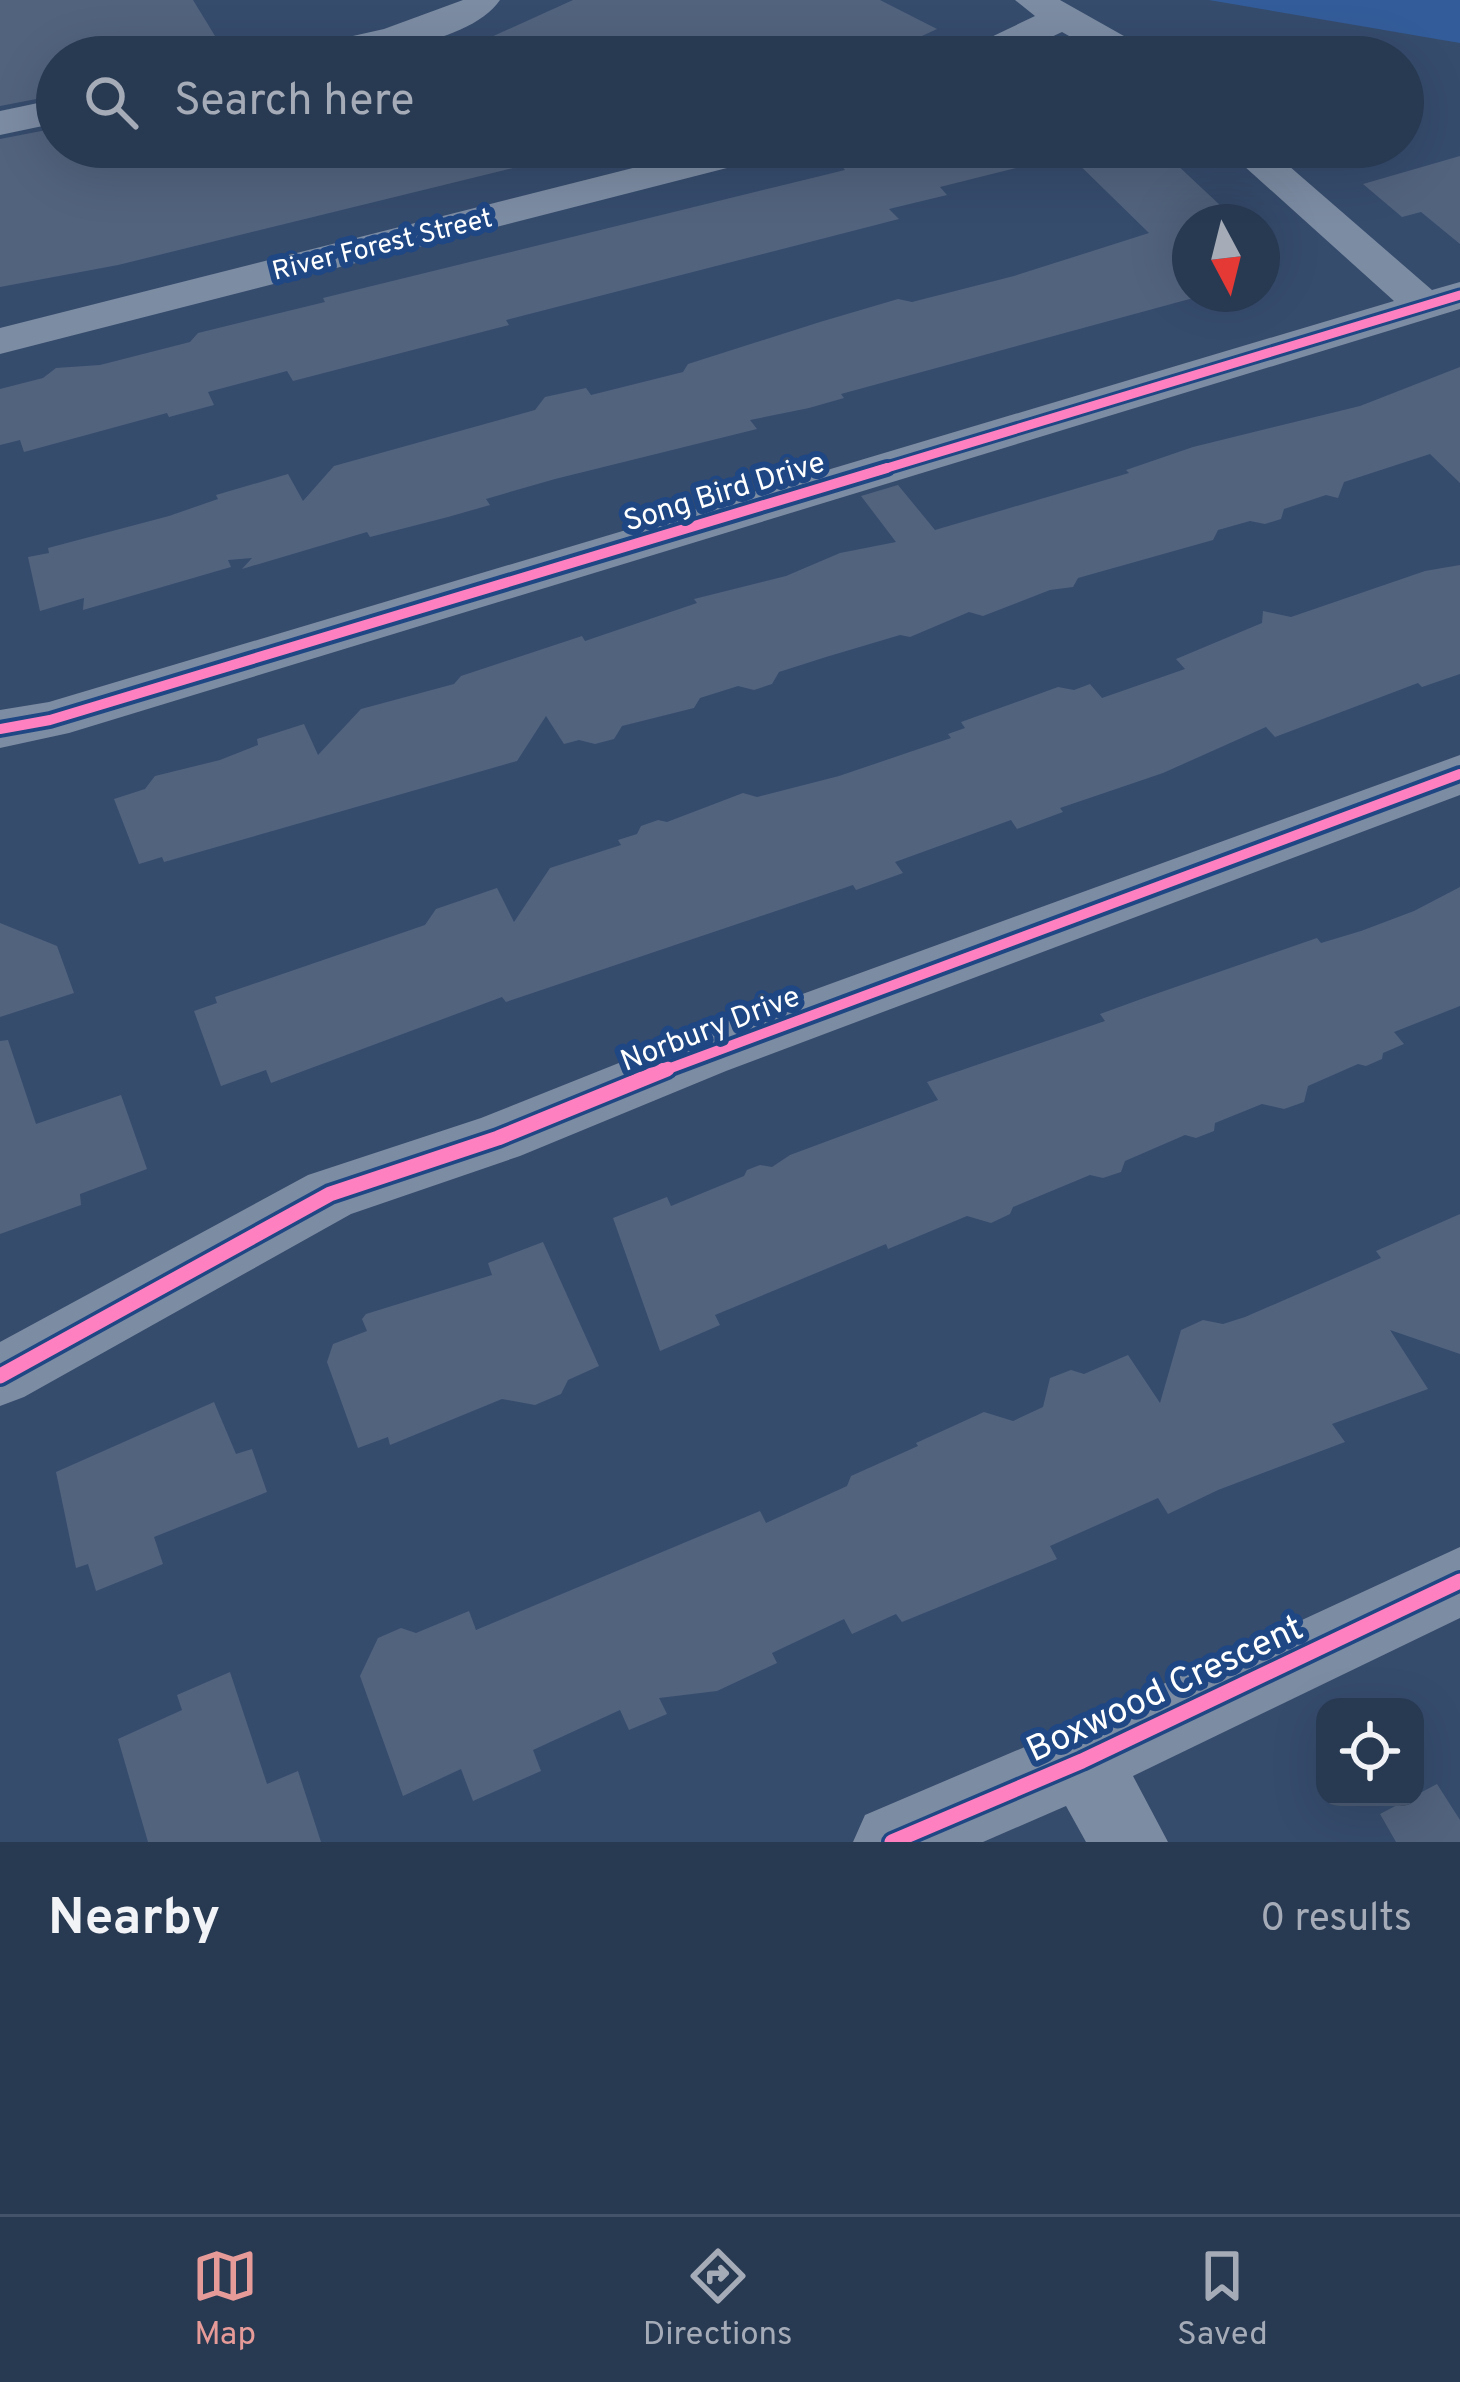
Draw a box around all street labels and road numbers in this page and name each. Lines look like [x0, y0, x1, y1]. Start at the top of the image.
street label: River Forest Street [269, 202, 496, 290]
street label: Song Bird Drive [620, 445, 830, 542]
street label: Norbury Drive [616, 979, 806, 1082]
street label: Boxwood Crescent [1020, 1606, 1311, 1775]

